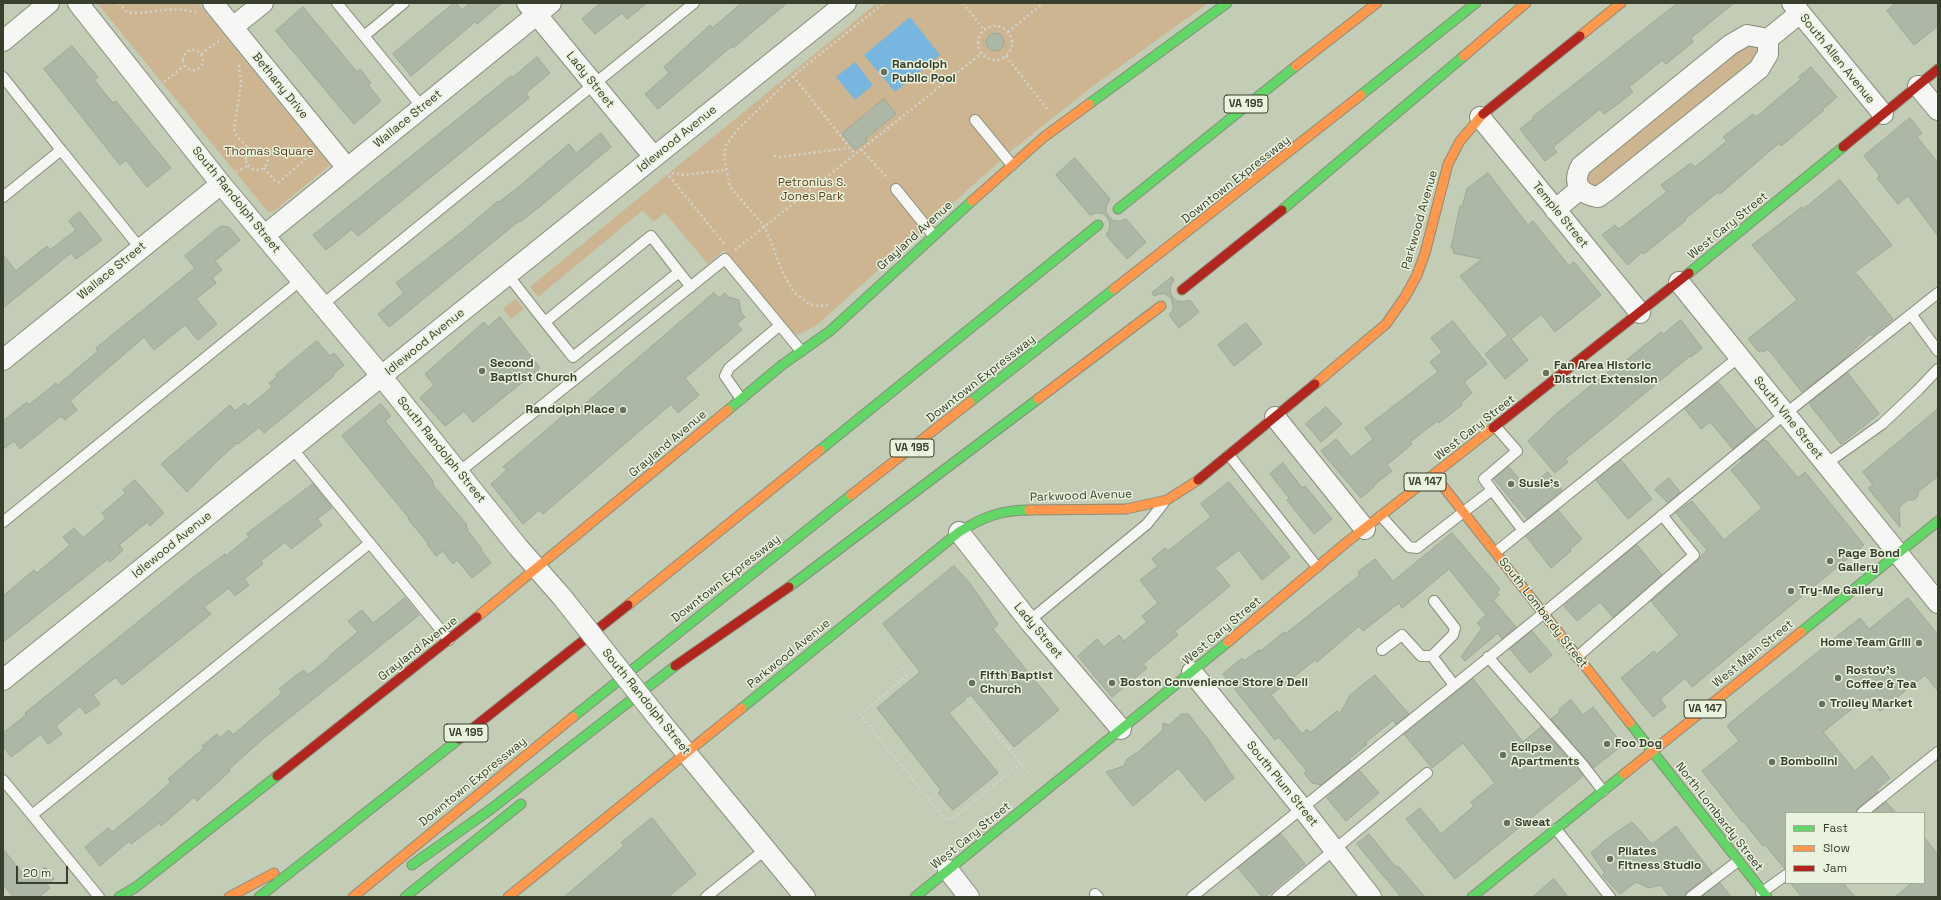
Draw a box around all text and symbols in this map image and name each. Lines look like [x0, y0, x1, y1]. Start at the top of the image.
street label: South Allen Avenue [1796, 11, 1878, 107]
street label: Lady Street [563, 49, 617, 111]
street label: Bethany Drive [249, 50, 311, 122]
place label: Randolph Public Pool [892, 58, 956, 86]
marker: Randolph Public Pool [879, 67, 889, 77]
street label: Wallace Street [371, 87, 445, 151]
road number: VA 195 [1224, 95, 1268, 113]
street label: Idlewood Avenue [634, 103, 720, 175]
street label: Downtown Expressway [1179, 133, 1293, 227]
street label: South Randolph Street [189, 144, 283, 256]
park label: Thomas Square [224, 145, 314, 159]
street label: Parkwood Avenue [1399, 169, 1441, 271]
park label: Petronius S. Jones Park [778, 176, 846, 204]
street label: Temple Street [1529, 179, 1591, 251]
street label: West Cary Street [1685, 189, 1771, 263]
street label: Grayland Avenue [874, 198, 956, 274]
street label: Wallace Street [75, 239, 149, 303]
street label: Idlewood Avenue [382, 306, 468, 378]
street label: Downtown Expressway [924, 332, 1038, 426]
place label: Second Baptist Church [490, 357, 577, 385]
place label: Fan Area Historic District Extension [1554, 359, 1658, 387]
marker: Second Baptist Church [477, 366, 487, 376]
marker: Fan Area Historic District Extension [1541, 368, 1551, 378]
street label: South Vine Street [1750, 374, 1826, 462]
street label: West Cary Street [1432, 392, 1518, 464]
street label: South Randolph Street [394, 394, 488, 506]
place label: Randolph Place [526, 403, 615, 417]
marker: Randolph Place [618, 405, 628, 415]
street label: Grayland Avenue [626, 407, 710, 481]
road number: VA 195 [890, 439, 934, 457]
road number: VA 147 [1404, 473, 1446, 491]
place label: Susie's [1519, 477, 1559, 491]
marker: Susie's [1506, 479, 1516, 489]
street label: Parkwood Avenue [1030, 487, 1132, 505]
street label: Idlewood Avenue [129, 509, 215, 581]
street label: Downtown Expressway [669, 532, 783, 626]
place label: Page Bond Gallery [1838, 547, 1900, 575]
street label: South Lombardy Street [1495, 555, 1591, 671]
marker: Page Bond Gallery [1825, 556, 1835, 566]
place label: Try-Me Gallery [1799, 584, 1883, 598]
marker: Try-Me Gallery [1786, 586, 1796, 596]
street label: West Cary Street [1180, 594, 1264, 668]
street label: Lady Street [1011, 600, 1065, 662]
street label: Grayland Avenue [375, 614, 461, 684]
street label: Parkwood Avenue [745, 616, 833, 692]
street label: West Main Street [1710, 617, 1796, 691]
place label: Home Team Grill [1820, 636, 1911, 650]
marker: Home Team Grill [1914, 638, 1924, 648]
street label: South Randolph Street [599, 646, 693, 758]
place label: Rostov's Coffee & Tea [1846, 664, 1917, 692]
place label: Fifth Baptist Church [980, 669, 1053, 697]
marker: Rostov's Coffee & Tea [1833, 673, 1843, 683]
place label: Boston Convenience Store & Deli [1120, 676, 1308, 690]
marker: Fifth Baptist Church [967, 678, 977, 688]
marker: Boston Convenience Store & Deli [1107, 678, 1117, 688]
place label: Trolley Market [1830, 697, 1913, 711]
marker: Trolley Market [1817, 699, 1827, 709]
road number: VA 147 [1684, 700, 1726, 718]
road number: VA 195 [444, 724, 488, 742]
street label: Downtown Expressway [416, 734, 530, 830]
place label: Foo Dog [1615, 737, 1662, 751]
street label: South Plum Street [1243, 738, 1321, 830]
marker: Foo Dog [1602, 739, 1612, 749]
place label: Eclipse Apartments [1511, 741, 1580, 769]
marker: Eclipse Apartments [1498, 750, 1508, 760]
place label: Bombolini [1780, 755, 1838, 769]
marker: Bombolini [1767, 757, 1777, 767]
street label: North Lombardy Street [1672, 760, 1766, 874]
street label: West Cary Street [928, 799, 1014, 873]
legend [1785, 812, 1925, 884]
place label: Sweat [1515, 816, 1551, 830]
marker: Sweat [1502, 818, 1512, 828]
text: Fast [1823, 820, 1848, 836]
text: Slow [1823, 840, 1850, 856]
place label: Pilates Fitness Studio [1618, 845, 1701, 873]
marker: Pilates Fitness Studio [1605, 854, 1615, 864]
scale bar [18, 858, 70, 884]
text: Jam [1823, 860, 1847, 876]
text: 20 m [23, 865, 51, 881]

